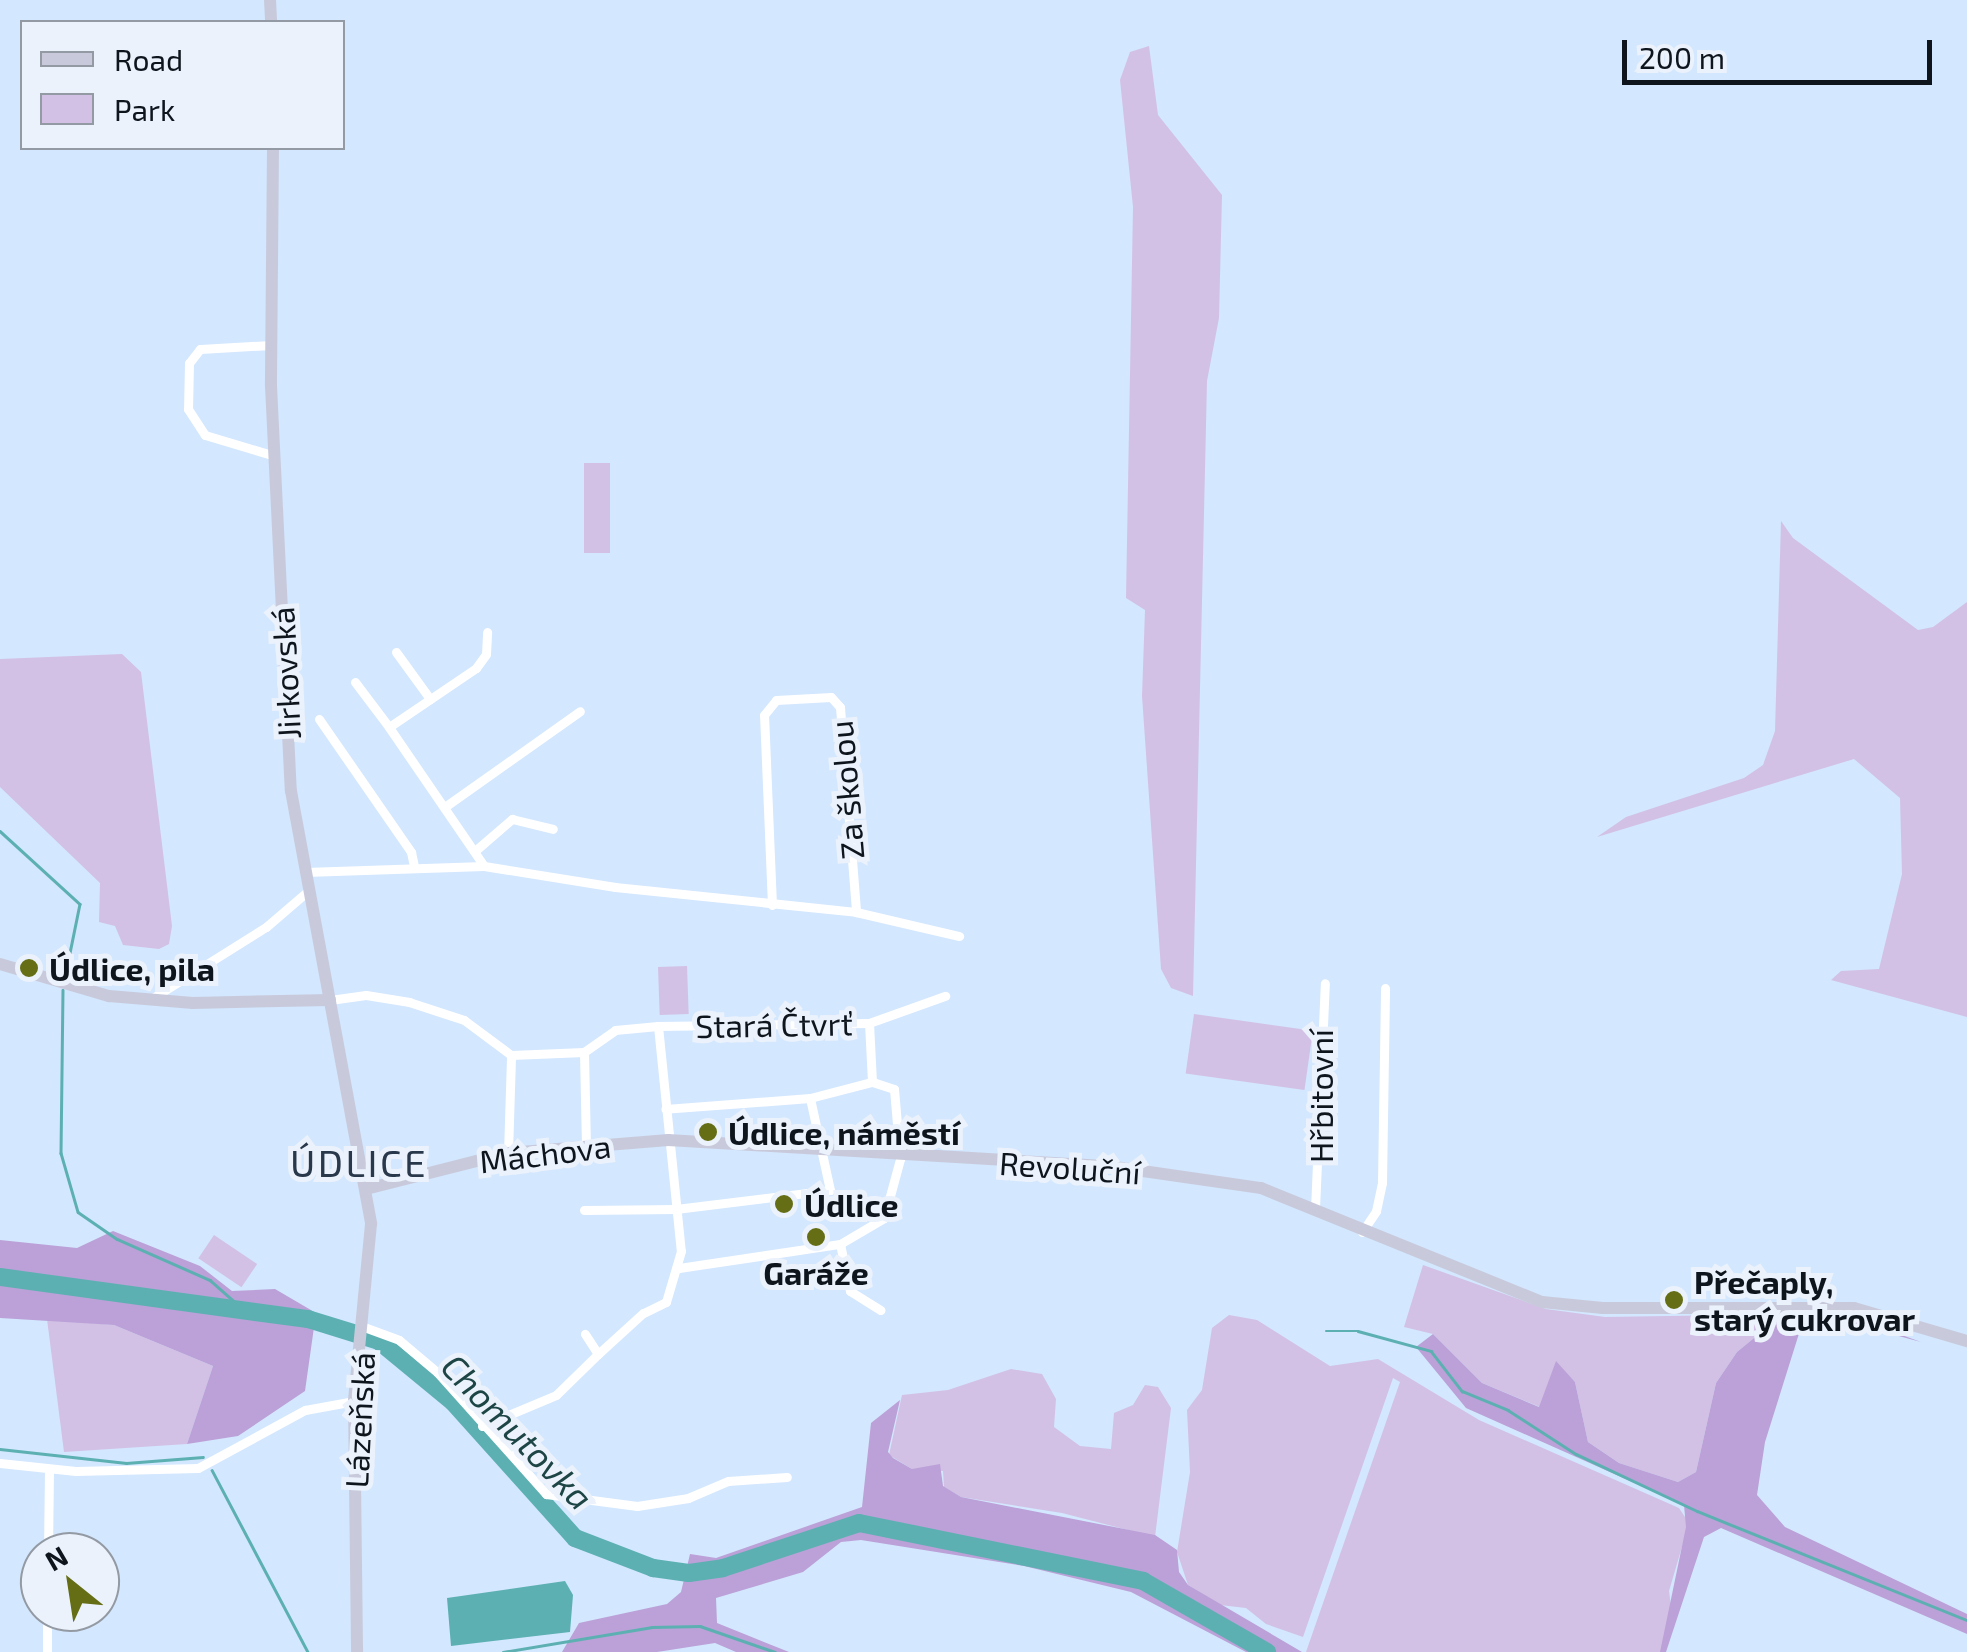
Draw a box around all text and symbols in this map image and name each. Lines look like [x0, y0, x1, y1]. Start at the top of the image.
legend [20, 20, 345, 150]
scale bar [1627, 20, 1937, 82]
text: 200 m [1639, 39, 1725, 75]
text: Road [114, 41, 183, 77]
text: Park [114, 91, 175, 127]
street label: Jirkovská [262, 606, 308, 740]
street label: Za školou [821, 719, 871, 861]
place label: Údlice, pila [49, 949, 215, 987]
marker: Údlice, pila [18, 957, 40, 979]
street label: Stará Čtvrť [695, 1003, 853, 1045]
street label: Hřbitovní [1301, 1029, 1339, 1163]
place label: Údlice, náměstí [728, 1113, 960, 1151]
marker: Údlice, náměstí [697, 1121, 719, 1143]
street label: Máchova [477, 1126, 613, 1180]
district label: ÚDLICE [290, 1140, 428, 1186]
street label: Revoluční [998, 1143, 1142, 1191]
place label: Údlice [804, 1185, 899, 1223]
marker: Údlice [773, 1193, 795, 1215]
marker: Garáže [805, 1226, 827, 1248]
place label: Garáže [763, 1253, 869, 1291]
place label: Přečaply, starý cukrovar [1694, 1263, 1916, 1338]
marker: Přečaply, starý cukrovar [1663, 1289, 1685, 1311]
water label: Chomutovka [434, 1345, 602, 1517]
street label: Lázeňská [336, 1351, 382, 1489]
north arrow [20, 1532, 120, 1632]
text: N [39, 1538, 73, 1578]

